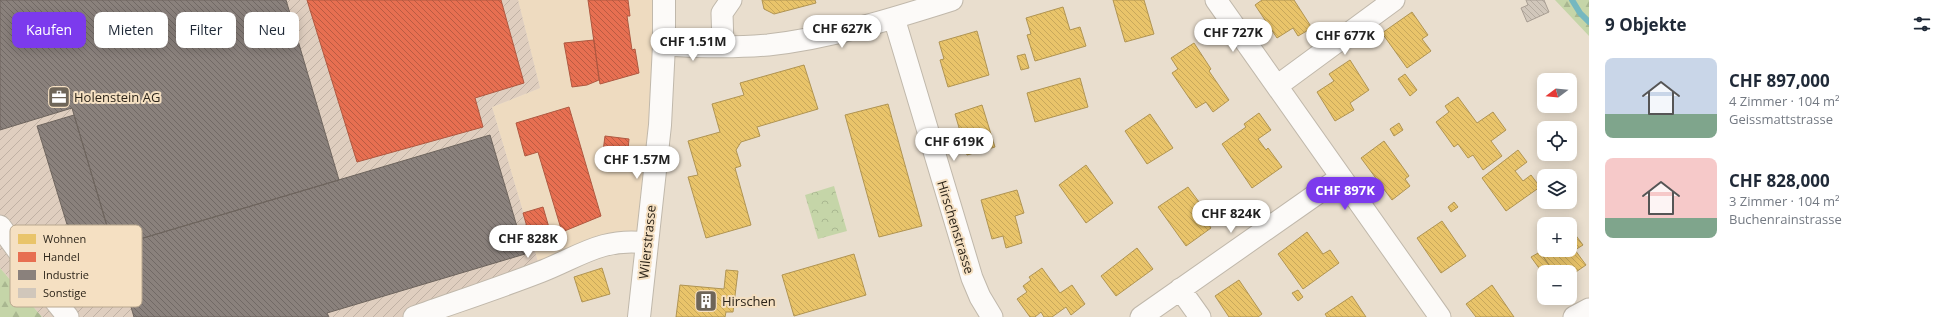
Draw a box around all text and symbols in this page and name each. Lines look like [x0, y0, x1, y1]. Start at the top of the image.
chip: Kaufen [12, 12, 86, 48]
chip: Mieten [94, 12, 168, 48]
chip: Filter [176, 12, 236, 48]
chip: Neu [244, 12, 299, 48]
text: 9 Objekte [1605, 13, 1687, 36]
icon: filters [1911, 13, 1933, 35]
pin: CHF 627K [801, 15, 883, 49]
text: CHF 627K [812, 19, 872, 37]
pin: CHF 727K [1192, 19, 1274, 53]
pin: CHF 677K [1304, 22, 1386, 56]
text: CHF 727K [1203, 23, 1263, 41]
text: CHF 677K [1315, 26, 1375, 44]
pin: CHF 1.51M [647, 28, 739, 62]
text: CHF 1.51M [659, 32, 727, 50]
text: CHF 897,000 [1729, 69, 1830, 92]
north arrow [1537, 73, 1577, 113]
map controls [1537, 73, 1577, 305]
icon: home [1637, 74, 1685, 122]
office icon: Holenstein AG [46, 84, 72, 110]
place label: Holenstein AG [74, 88, 160, 106]
text: 4 Zimmer · 104 m² [1729, 92, 1840, 110]
text: Geissmattstrasse [1729, 110, 1833, 128]
button: locate [1537, 121, 1577, 161]
pin: CHF 619K [913, 128, 995, 162]
text: CHF 619K [924, 132, 984, 150]
pin: CHF 1.57M [591, 146, 683, 180]
text: CHF 1.57M [603, 150, 671, 168]
button: layers [1537, 169, 1577, 209]
text: CHF 828,000 [1729, 169, 1830, 192]
icon: home [1637, 174, 1685, 222]
pin: CHF 897K [1304, 177, 1386, 211]
street label: Hirschenstrasse [933, 178, 979, 276]
text: CHF 897K [1315, 181, 1375, 199]
text: 3 Zimmer · 104 m² [1729, 192, 1840, 210]
pin: CHF 824K [1190, 200, 1272, 234]
street label: Wilerstrasse [634, 204, 660, 280]
text: CHF 824K [1201, 204, 1261, 222]
text: Buchenrainstrasse [1729, 210, 1842, 228]
button: + [1537, 217, 1577, 257]
legend [10, 225, 142, 307]
pin: CHF 828K [487, 225, 569, 259]
text: CHF 828K [498, 229, 558, 247]
text: Wohnen [43, 231, 86, 246]
text: Handel [43, 249, 80, 264]
button: − [1537, 265, 1577, 305]
text: Industrie [43, 267, 89, 282]
text: Sonstige [43, 285, 86, 300]
building icon: Hirschen [693, 288, 719, 314]
place label: Hirschen [722, 292, 776, 310]

